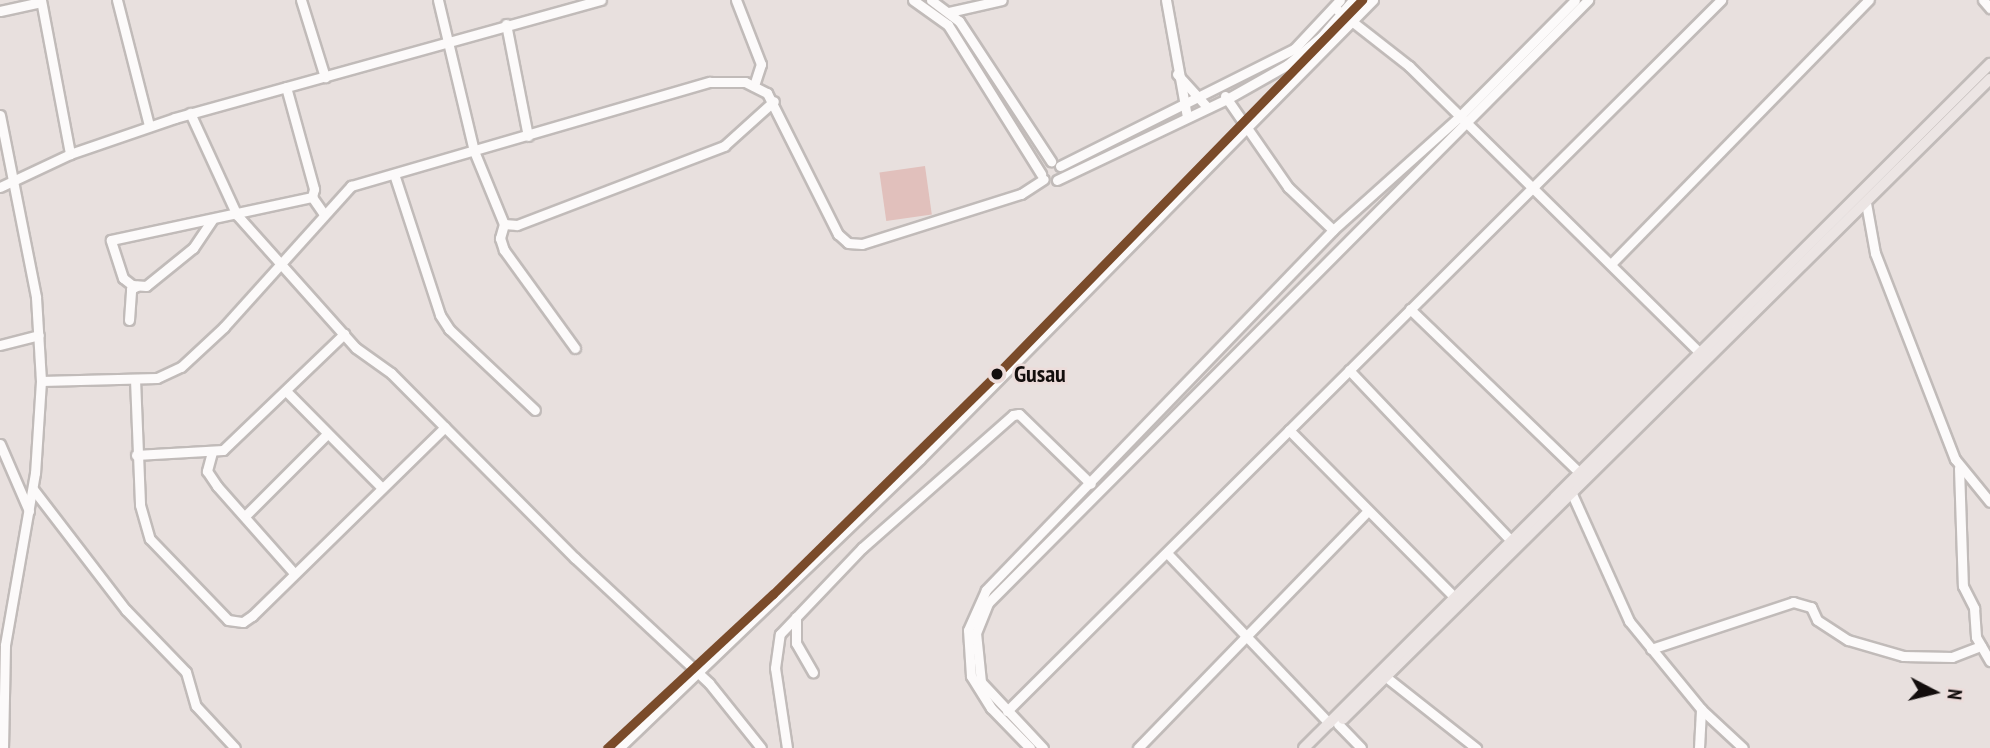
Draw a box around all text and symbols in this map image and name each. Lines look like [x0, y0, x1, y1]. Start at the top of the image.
place label: Gusau [1014, 360, 1066, 388]
marker: Gusau [986, 363, 1008, 385]
north arrow [1899, 657, 1969, 727]
text: N [1942, 688, 1967, 701]

